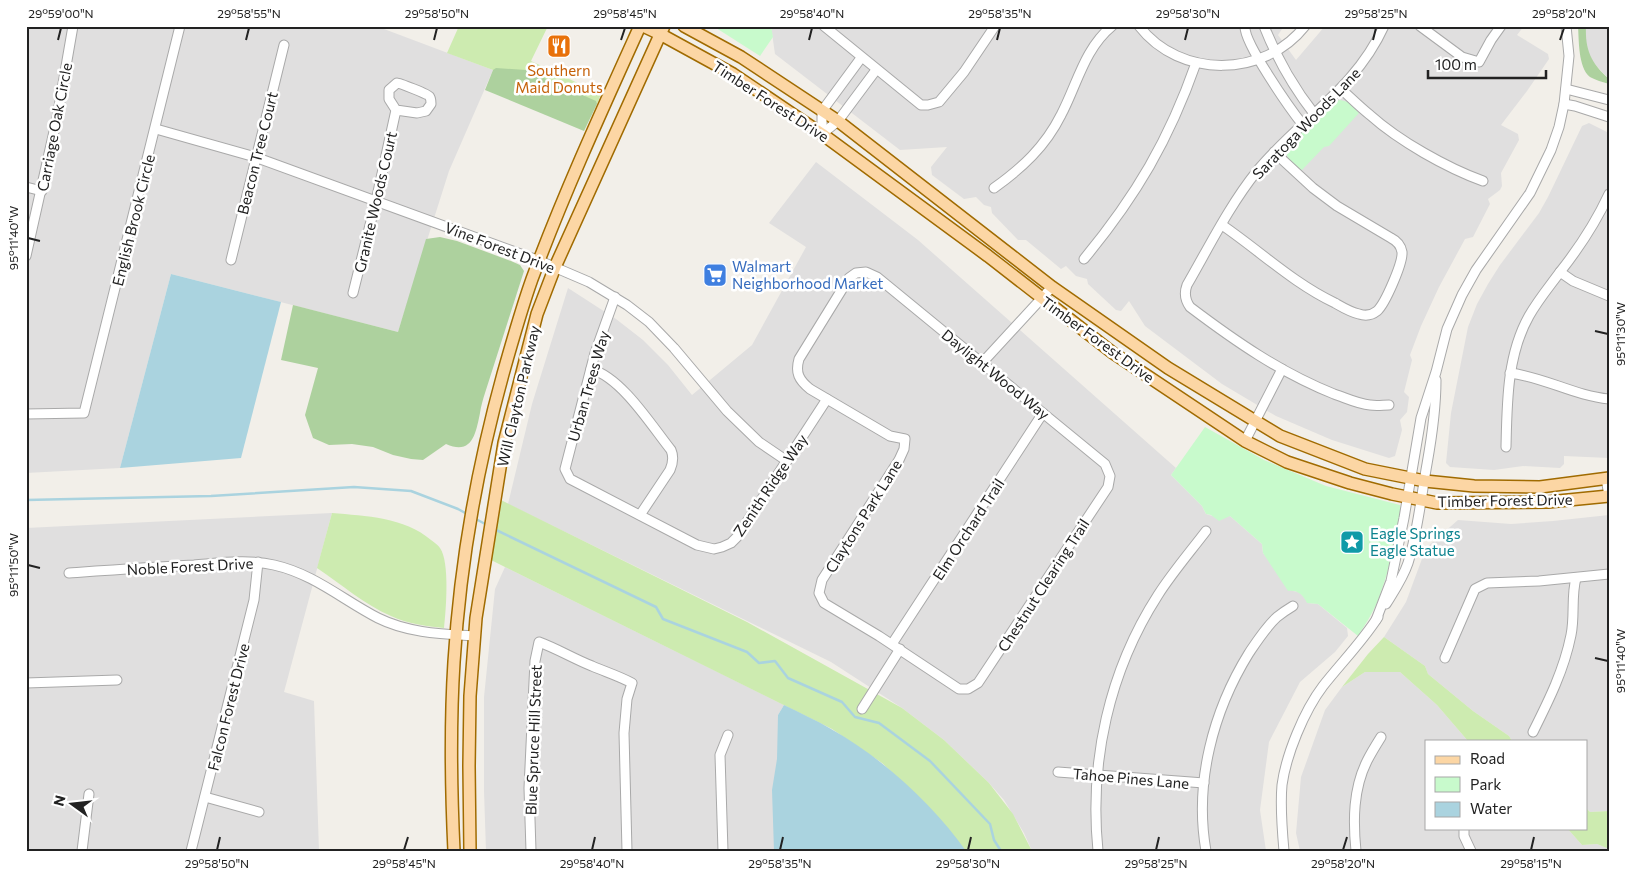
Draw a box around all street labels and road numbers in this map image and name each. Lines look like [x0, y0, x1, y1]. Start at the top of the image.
street label: Timber Forest Drive [709, 57, 833, 145]
street label: Carriage Oak Circle [33, 61, 75, 193]
street label: Saratoga Woods Lane [1248, 64, 1364, 182]
street label: Beacon Tree Court [233, 90, 281, 216]
street label: Granite Woods Court [350, 130, 400, 274]
street label: English Brook Circle [108, 152, 158, 288]
street label: Vine Forest Drive [442, 218, 558, 276]
street label: Timber Forest Drive [1038, 292, 1158, 386]
street label: Will Clayton Parkway [493, 323, 543, 468]
street label: Daylight Wood Way [938, 325, 1054, 423]
street label: Urban Trees Way [564, 328, 613, 444]
street label: Zenith Ridge Way [729, 430, 811, 540]
street label: Claytons Park Lane [821, 456, 905, 576]
street label: Elm Orchard Trail [928, 475, 1008, 583]
street label: Timber Forest Drive [1437, 490, 1573, 510]
street label: Chestnut Clearing Trail [993, 515, 1093, 655]
street label: Noble Forest Drive [126, 554, 254, 578]
street label: Falcon Forest Drive [203, 641, 253, 773]
street label: Blue Spruce Hill Street [521, 664, 545, 816]
street label: Tahoe Pines Lane [1072, 764, 1190, 792]

